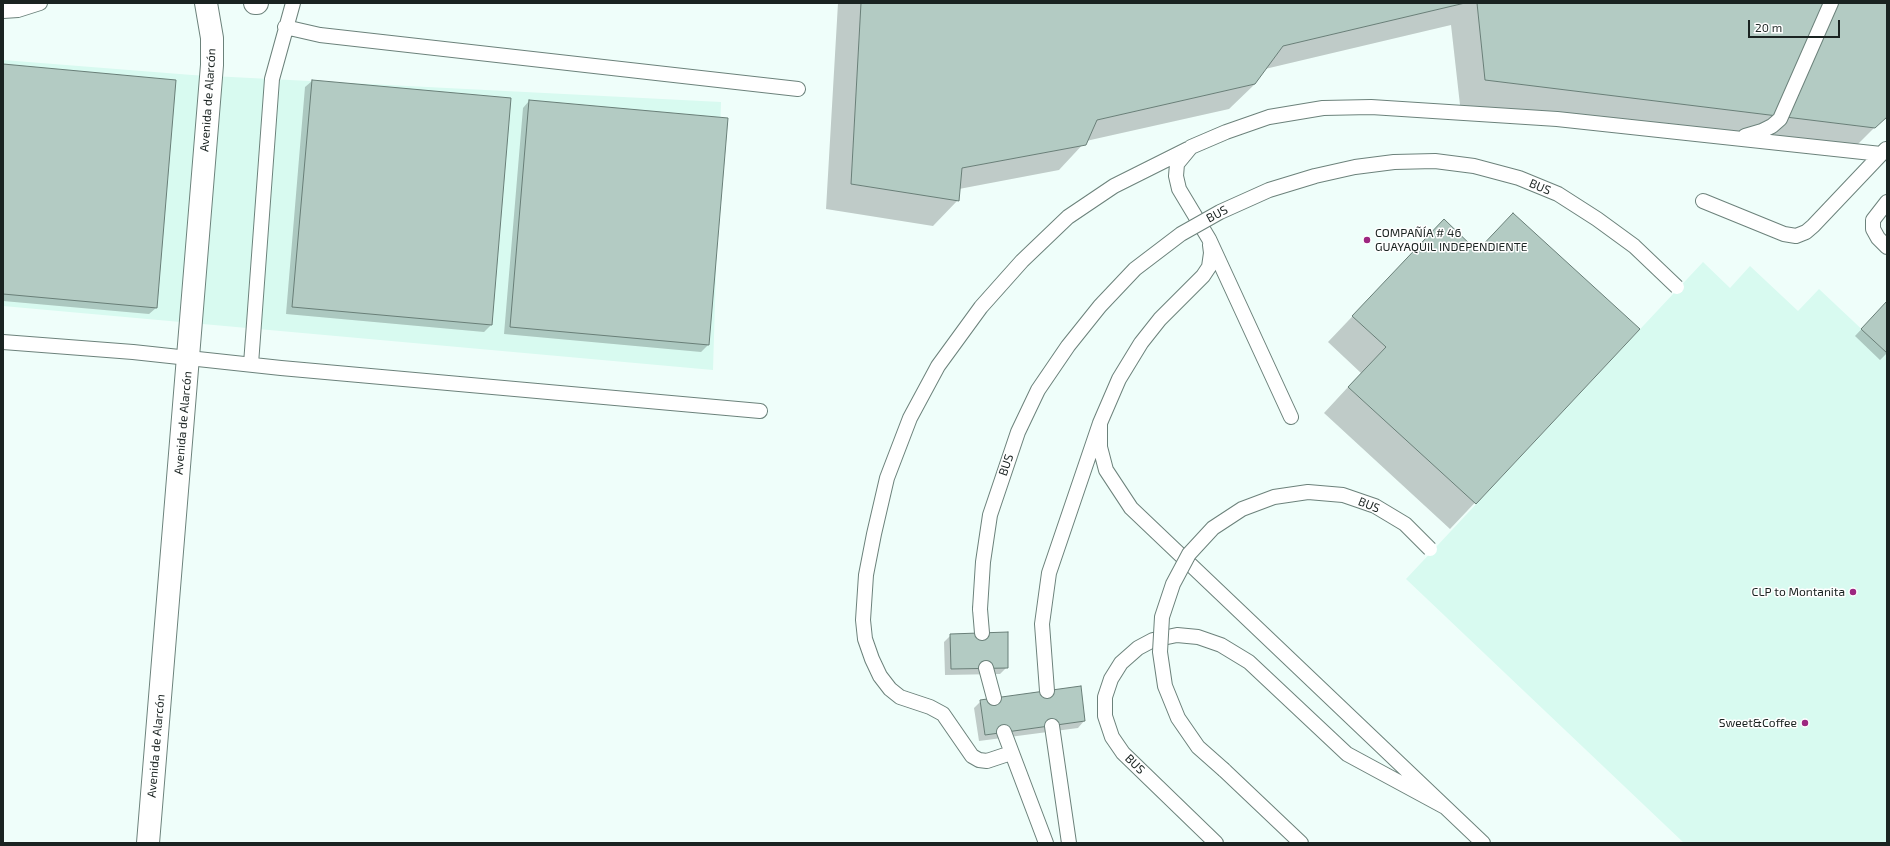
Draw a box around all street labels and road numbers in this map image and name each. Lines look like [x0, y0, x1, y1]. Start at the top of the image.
street label: Avenida de Alarcón [197, 48, 219, 152]
street label: BUS [1527, 176, 1553, 198]
street label: BUS [1204, 202, 1230, 226]
street label: Avenida de Alarcón [171, 371, 195, 475]
street label: BUS [996, 452, 1016, 478]
street label: BUS [1356, 494, 1382, 516]
street label: Avenida de Alarcón [144, 694, 168, 798]
street label: BUS [1122, 751, 1148, 777]

